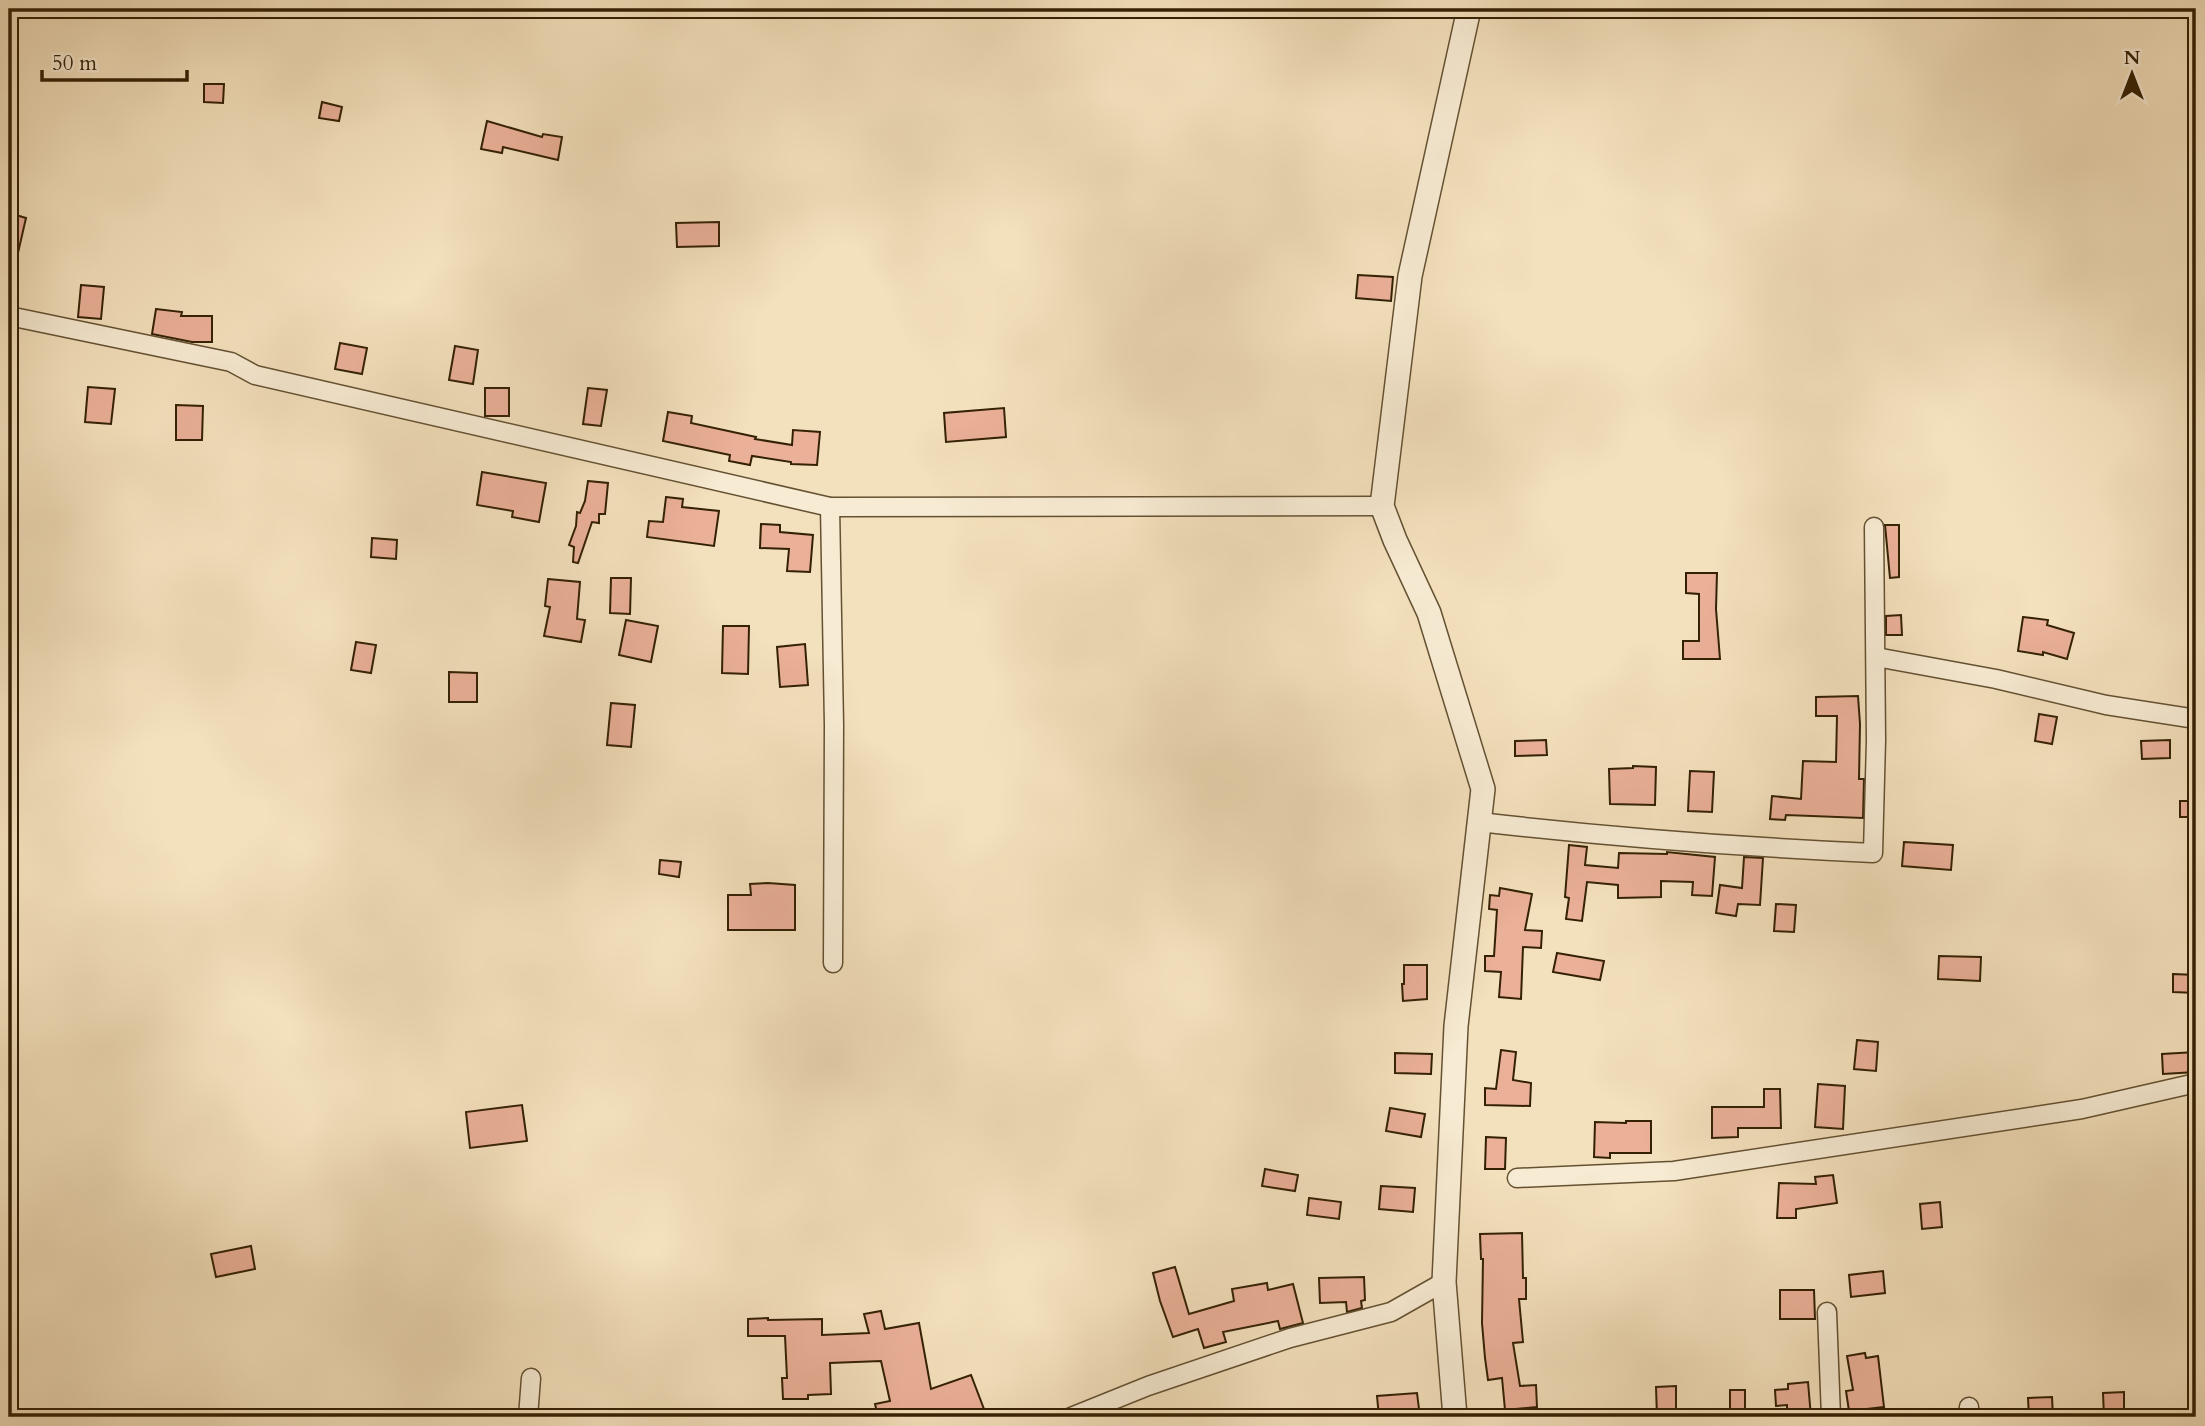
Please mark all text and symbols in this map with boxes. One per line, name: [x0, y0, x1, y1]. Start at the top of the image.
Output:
scale bar: [42, 38, 187, 82]
north arrow: [2096, 38, 2166, 108]
text: N: [2124, 45, 2141, 71]
text: 50 m: [52, 49, 97, 78]

